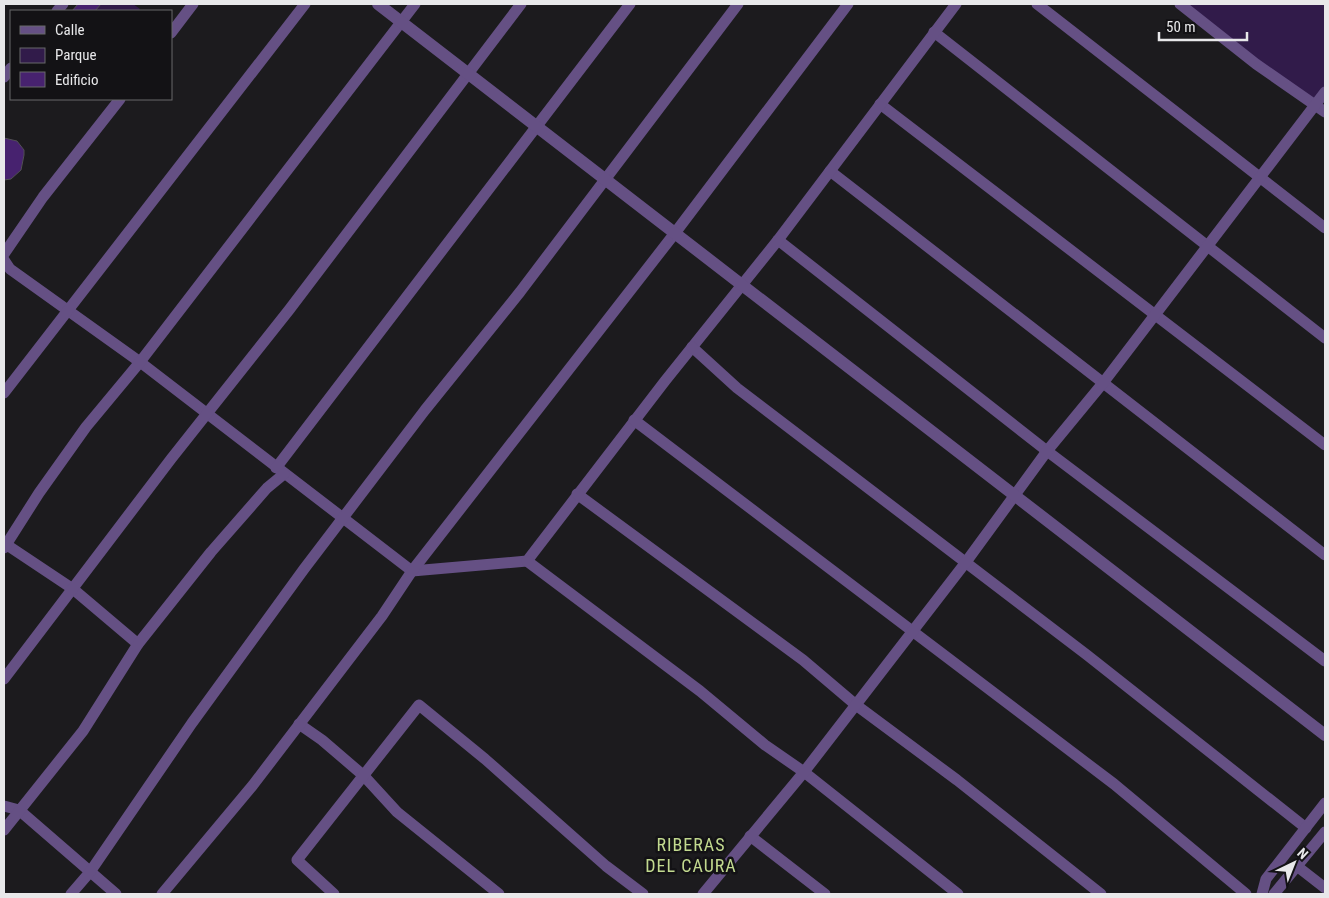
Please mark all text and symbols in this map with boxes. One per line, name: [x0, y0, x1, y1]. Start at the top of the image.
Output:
legend: [10, 10, 172, 100]
scale bar: [1159, 10, 1246, 42]
text: 50 m: [1166, 18, 1196, 36]
text: Calle: [55, 21, 85, 39]
text: Parque: [55, 46, 97, 64]
text: Edificio: [55, 71, 98, 89]
district label: RIBERAS DEL CAURA: [645, 834, 737, 876]
north arrow: [1269, 838, 1319, 888]
text: N: [1294, 845, 1311, 862]

